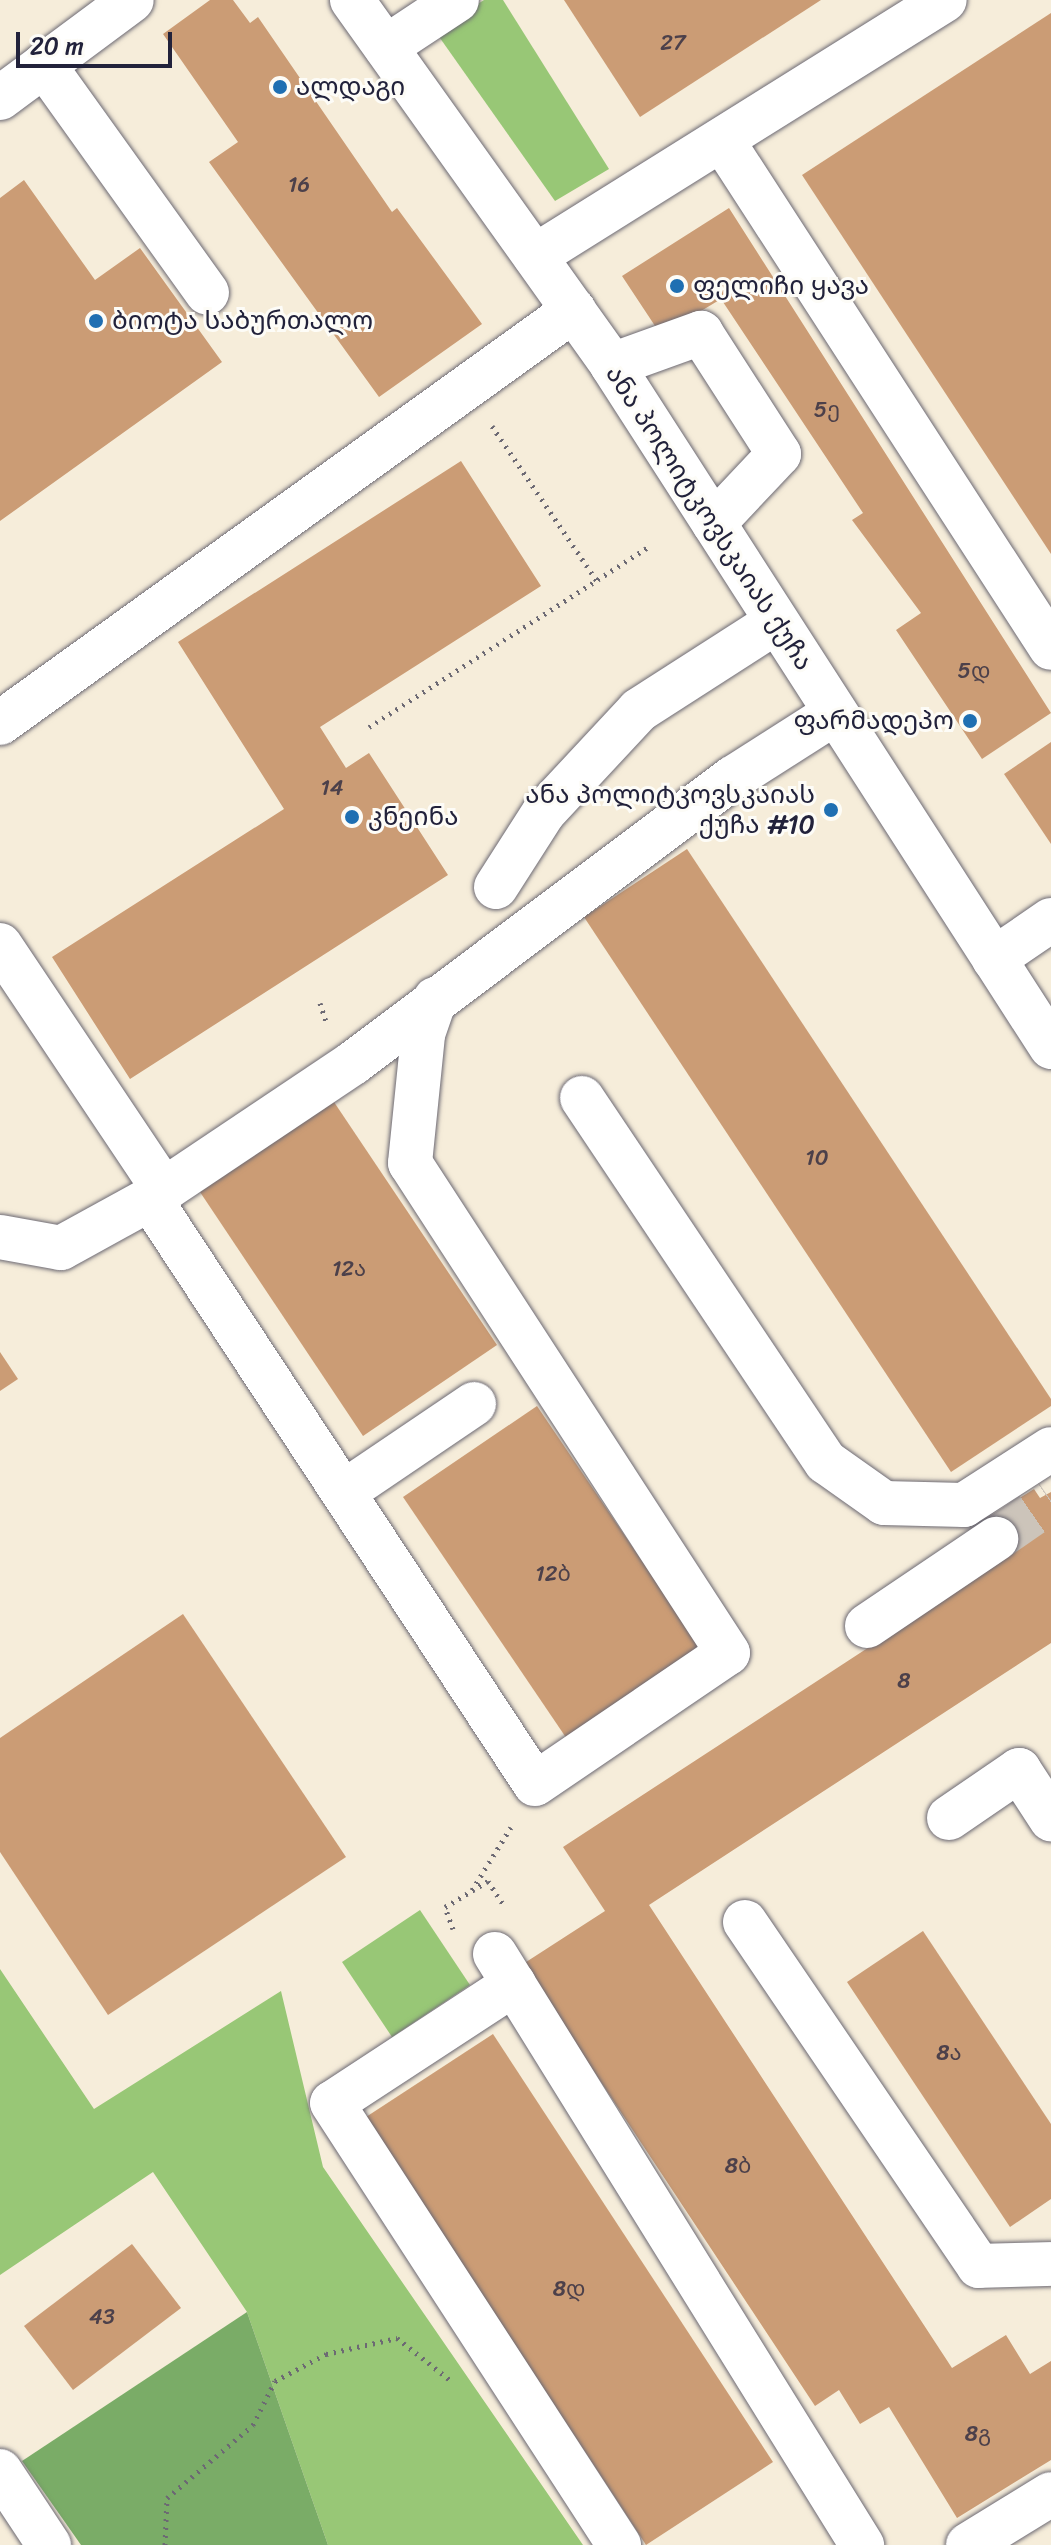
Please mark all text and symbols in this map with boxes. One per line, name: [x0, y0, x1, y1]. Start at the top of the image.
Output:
scale bar: [20, 16, 176, 66]
text: 20 m: [30, 25, 84, 67]
house number: 27: [660, 30, 686, 56]
place label: ალდაგი: [296, 71, 405, 103]
marker: ალდაგი: [271, 78, 289, 96]
house number: 16: [288, 172, 310, 198]
place label: ფელიჩი ყავა: [693, 270, 869, 302]
marker: ფელიჩი ყავა: [668, 277, 686, 295]
place label: ბიოტა საბურთალო: [112, 305, 373, 337]
marker: ბიოტა საბურთალო: [87, 312, 105, 330]
street label: ანა პოლიტკოვსკაიას ქუჩა: [599, 360, 819, 676]
house number: 5ე: [814, 397, 840, 423]
house number: 5დ: [958, 658, 990, 684]
place label: ფარმადეპო: [794, 705, 954, 737]
marker: ფარმადეპო: [961, 712, 979, 730]
house number: 14: [320, 775, 344, 801]
place label: ანა პოლიტკოვსკაიას ქუჩა #10: [525, 779, 815, 840]
place label: კნეინა: [368, 801, 458, 833]
marker: ანა პოლიტკოვსკაიას ქუჩა #10: [822, 801, 840, 819]
marker: კნეინა: [343, 808, 361, 826]
house number: 10: [805, 1145, 829, 1171]
house number: 12ა: [332, 1256, 366, 1282]
house number: 12ბ: [535, 1561, 571, 1587]
house number: 8: [897, 1668, 911, 1694]
house number: 8ა: [936, 2040, 962, 2066]
house number: 8ბ: [725, 2153, 751, 2179]
house number: 8დ: [553, 2276, 585, 2302]
house number: 43: [89, 2304, 115, 2330]
house number: 8გ: [965, 2421, 991, 2447]

